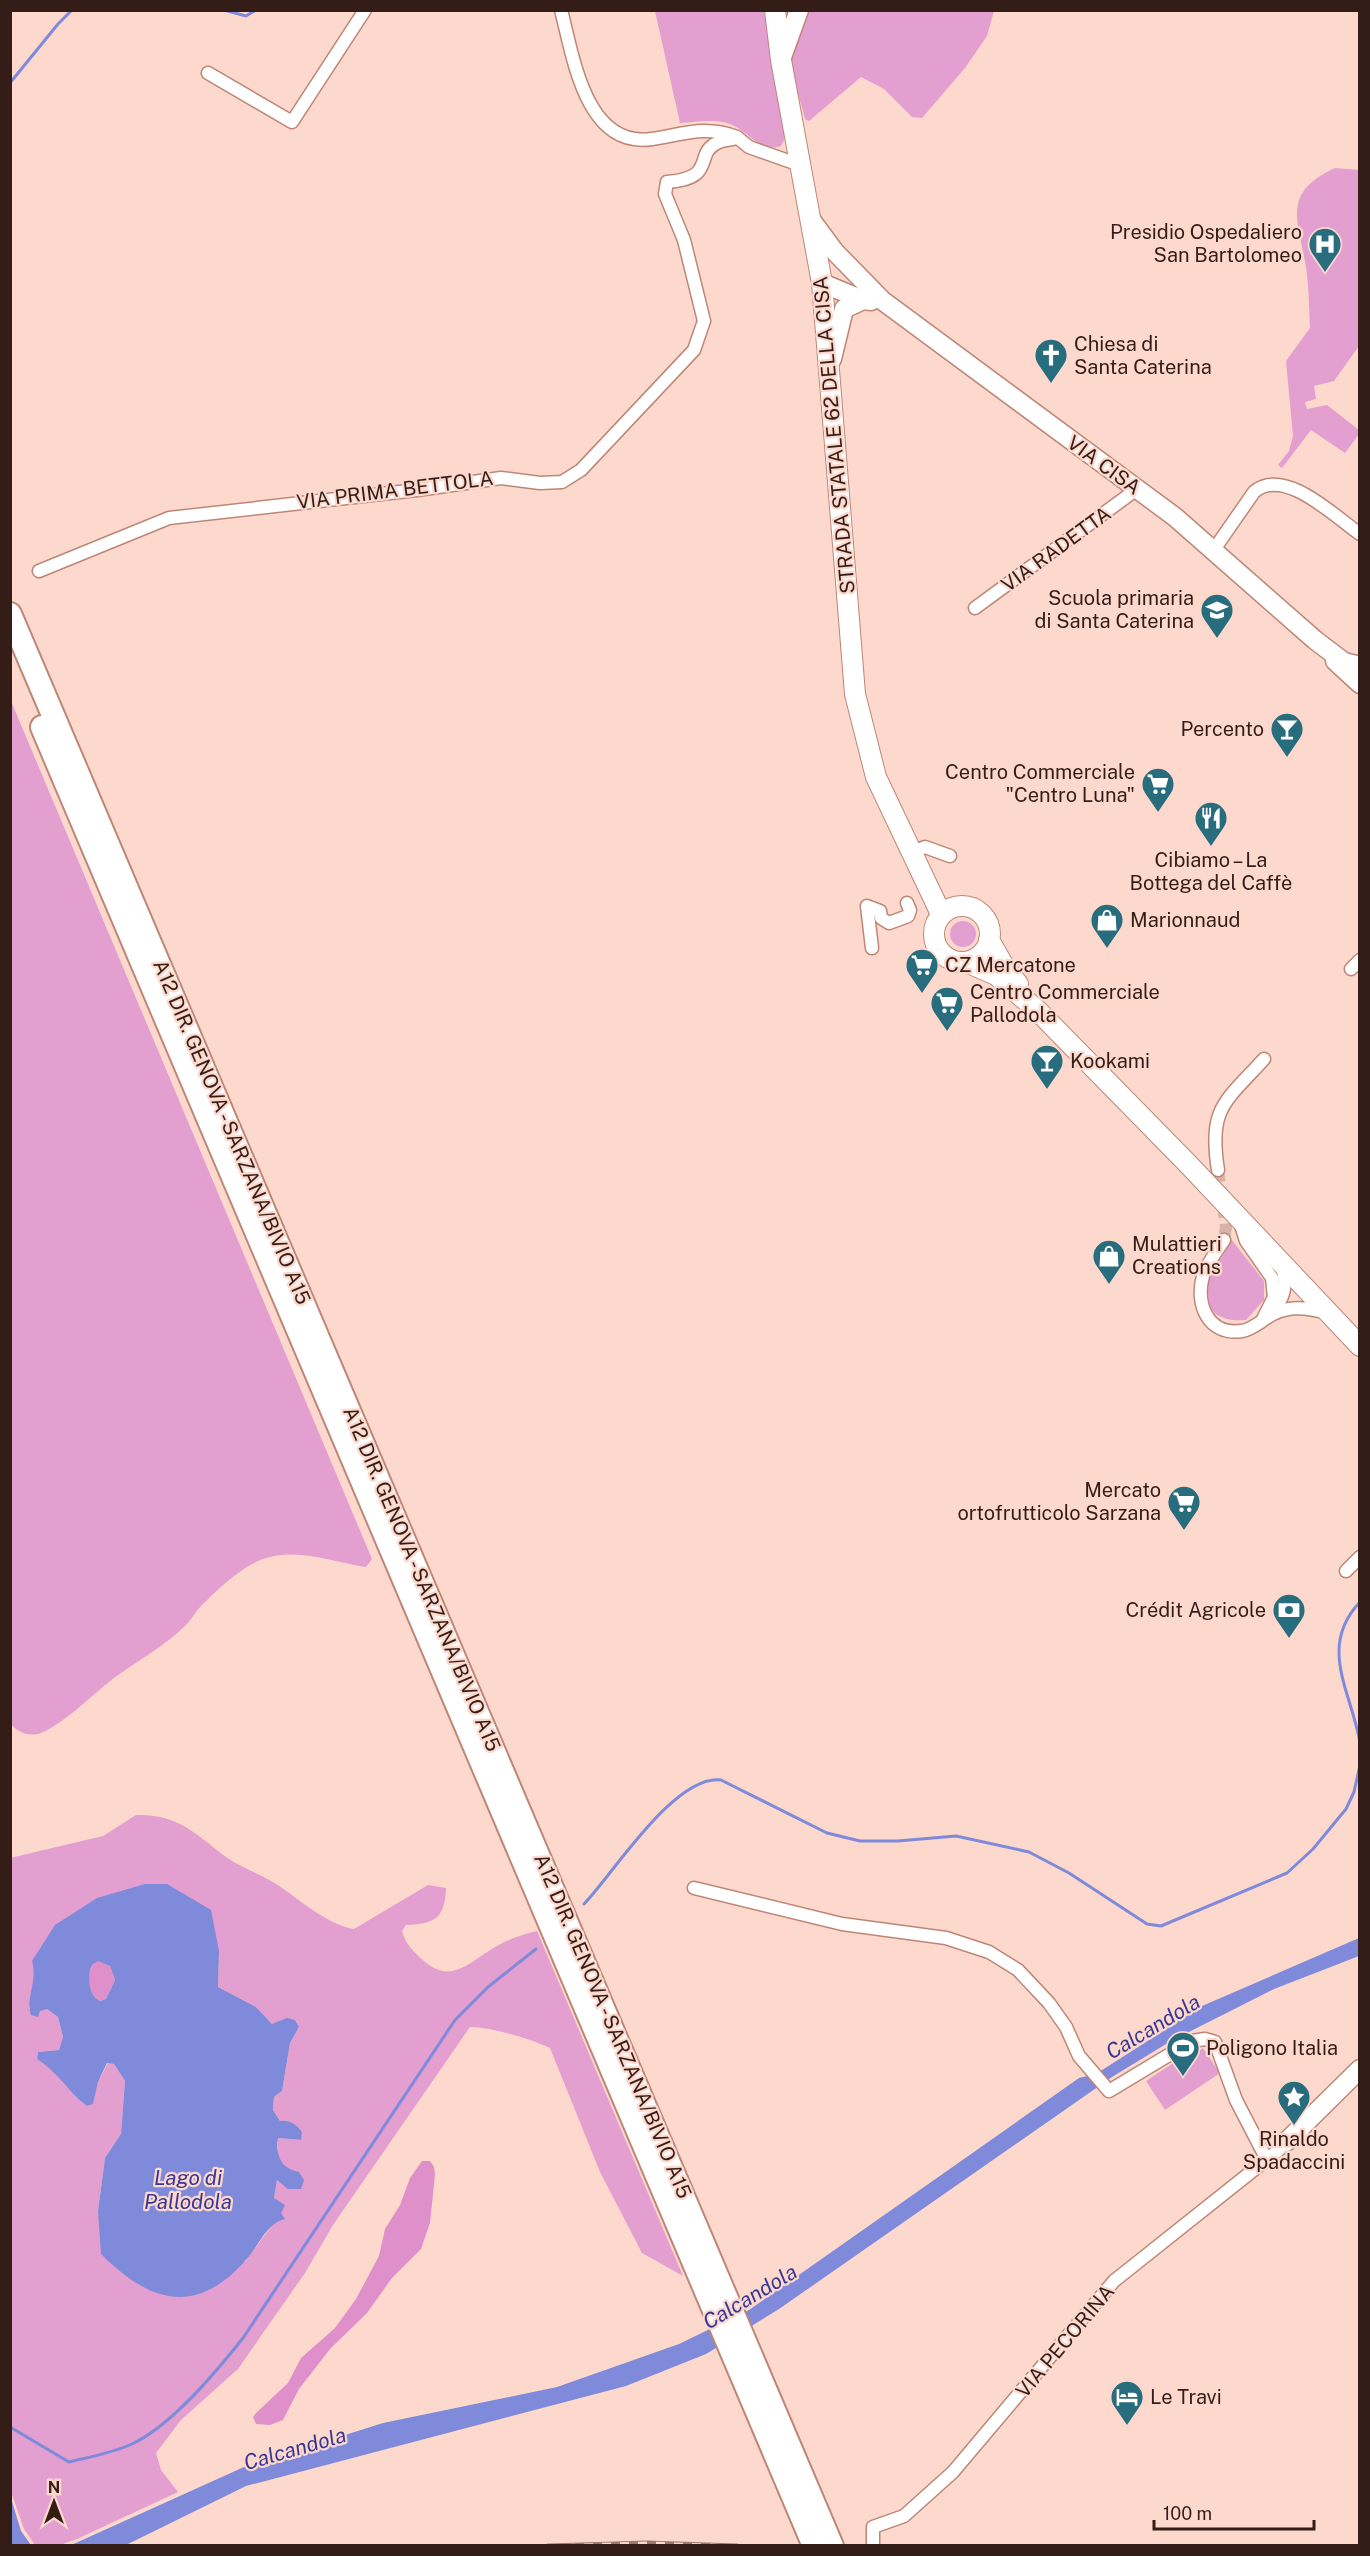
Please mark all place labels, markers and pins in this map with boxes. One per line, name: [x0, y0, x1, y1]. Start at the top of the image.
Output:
place label: Presidio Ospedaliero San Bartolomeo: [1110, 220, 1302, 267]
hospital icon: Presidio Ospedaliero San Bartolomeo: [1307, 226, 1343, 273]
place label: Chiesa di Santa Caterina: [1074, 332, 1212, 379]
church icon: Chiesa di Santa Caterina: [1033, 337, 1069, 384]
place label: Scuola primaria di Santa Caterina: [1034, 586, 1194, 633]
school or university icon: Scuola primaria di Santa Caterina: [1199, 592, 1235, 639]
bar icon: Percento: [1269, 711, 1305, 758]
place label: Percento: [1180, 717, 1264, 741]
place label: Centro Commerciale "Centro Luna": [945, 760, 1135, 807]
supermarket icon: Centro Commerciale "Centro Luna": [1140, 766, 1176, 813]
restaurant icon: Cibiamo – La Bottega del Caffè: [1193, 800, 1229, 847]
place label: Cibiamo – La Bottega del Caffè: [1130, 848, 1292, 895]
shop icon: Marionnaud: [1089, 902, 1125, 949]
place label: Marionnaud: [1130, 908, 1240, 932]
supermarket icon: CZ Mercatone: [904, 947, 940, 994]
place label: CZ Mercatone: [945, 953, 1076, 977]
place label: Centro Commerciale Pallodola: [970, 980, 1160, 1027]
supermarket icon: Centro Commerciale Pallodola: [929, 985, 965, 1032]
bar icon: Kookami: [1029, 1043, 1065, 1090]
place label: Kookami: [1070, 1049, 1150, 1073]
place label: Mulattieri Creations: [1132, 1232, 1222, 1279]
shop icon: Mulattieri Creations: [1091, 1238, 1127, 1285]
place label: Mercato ortofrutticolo Sarzana: [957, 1478, 1161, 1525]
supermarket icon: Mercato ortofrutticolo Sarzana: [1166, 1484, 1202, 1531]
bank icon: Crédit Agricole: [1271, 1592, 1307, 1639]
place label: Crédit Agricole: [1126, 1598, 1266, 1622]
sports icon: Poligono Italia: [1165, 2030, 1201, 2077]
place label: Poligono Italia: [1206, 2036, 1338, 2060]
place icon: Rinaldo Spadaccini: [1276, 2079, 1312, 2126]
place label: Rinaldo Spadaccini: [1243, 2127, 1345, 2174]
hotel icon: Le Travi: [1109, 2379, 1145, 2426]
place label: Le Travi: [1150, 2385, 1222, 2409]

